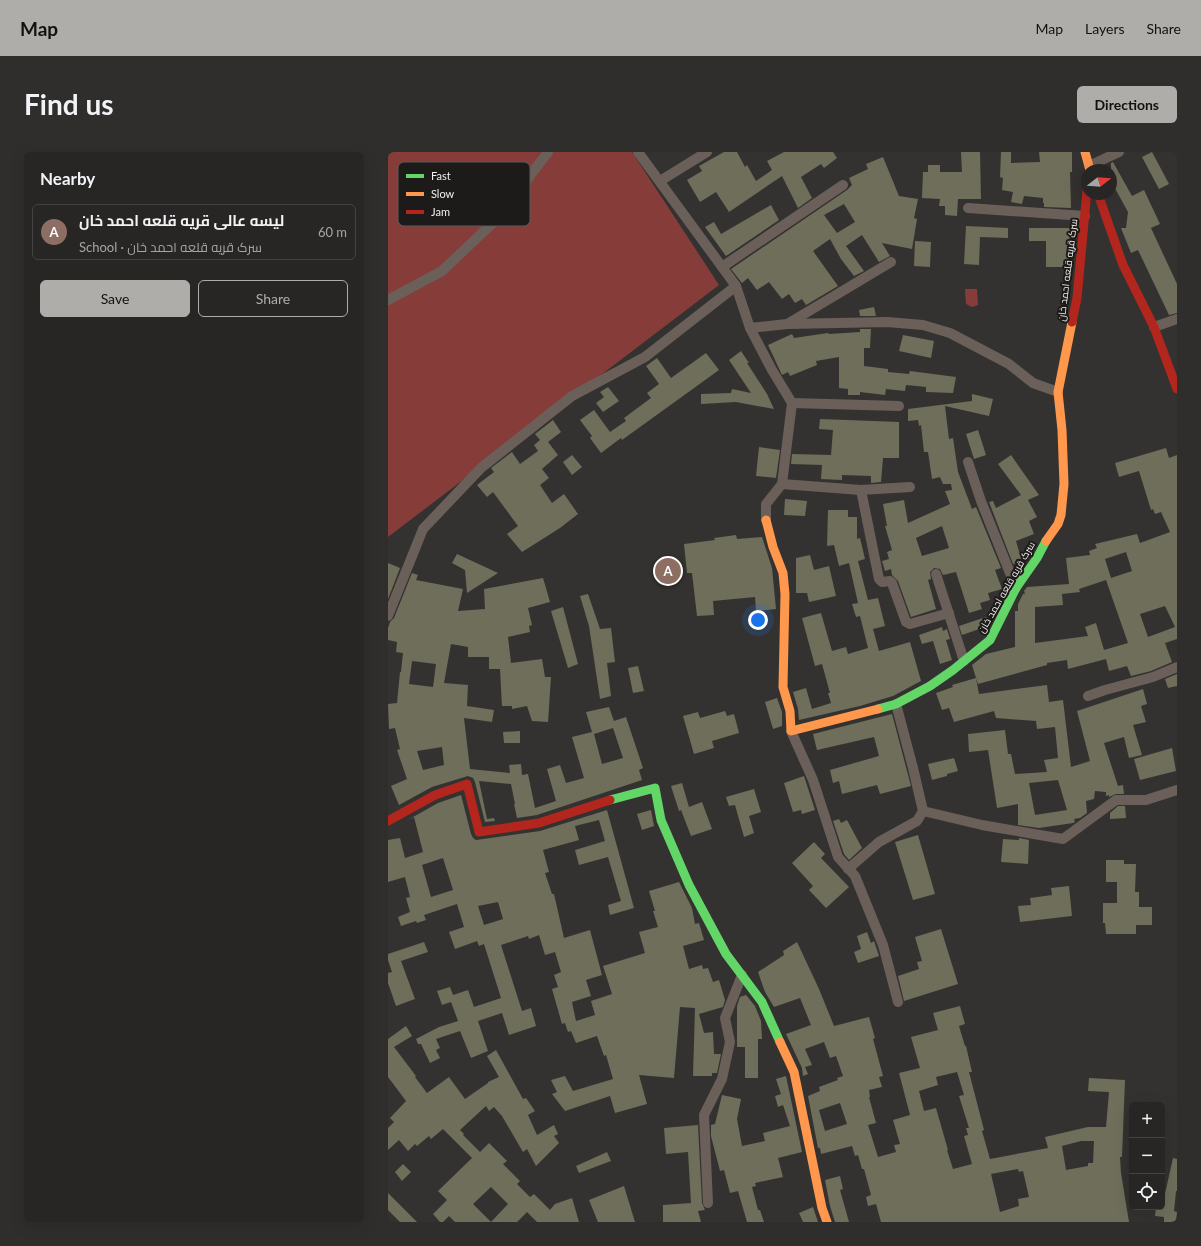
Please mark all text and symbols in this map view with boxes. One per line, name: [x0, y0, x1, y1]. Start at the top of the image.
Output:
text: Map: [20, 17, 58, 40]
text: Map: [1035, 20, 1063, 37]
text: Layers: [1085, 20, 1125, 37]
text: Share: [1147, 20, 1181, 37]
button: Directions: [1077, 86, 1177, 123]
text: Find us: [24, 87, 114, 121]
legend: [398, 162, 530, 226]
north arrow: [1081, 164, 1117, 200]
text: Nearby: [40, 168, 95, 189]
text: Fast: [431, 169, 451, 182]
text: Slow: [431, 187, 455, 200]
text: Jam: [431, 205, 450, 218]
text: لیسه عالی قریه قلعه احمد خان: [79, 211, 284, 229]
street label: سرک قریه قلعه احمد خان: [1055, 218, 1080, 322]
text: A: [49, 224, 59, 240]
text: 60 m: [318, 224, 347, 240]
text: School · سرک قریه قلعه احمد خان: [79, 239, 262, 255]
button: Save: [40, 280, 190, 317]
button: Share: [198, 280, 348, 317]
street label: سرک قریه قلعه احمد خان: [975, 539, 1038, 635]
pin: A: [655, 556, 681, 586]
your location: [748, 610, 768, 630]
map controls: [1129, 1102, 1165, 1210]
button: +: [1129, 1102, 1165, 1138]
button: −: [1129, 1138, 1165, 1174]
button: locate: [1129, 1174, 1165, 1210]

